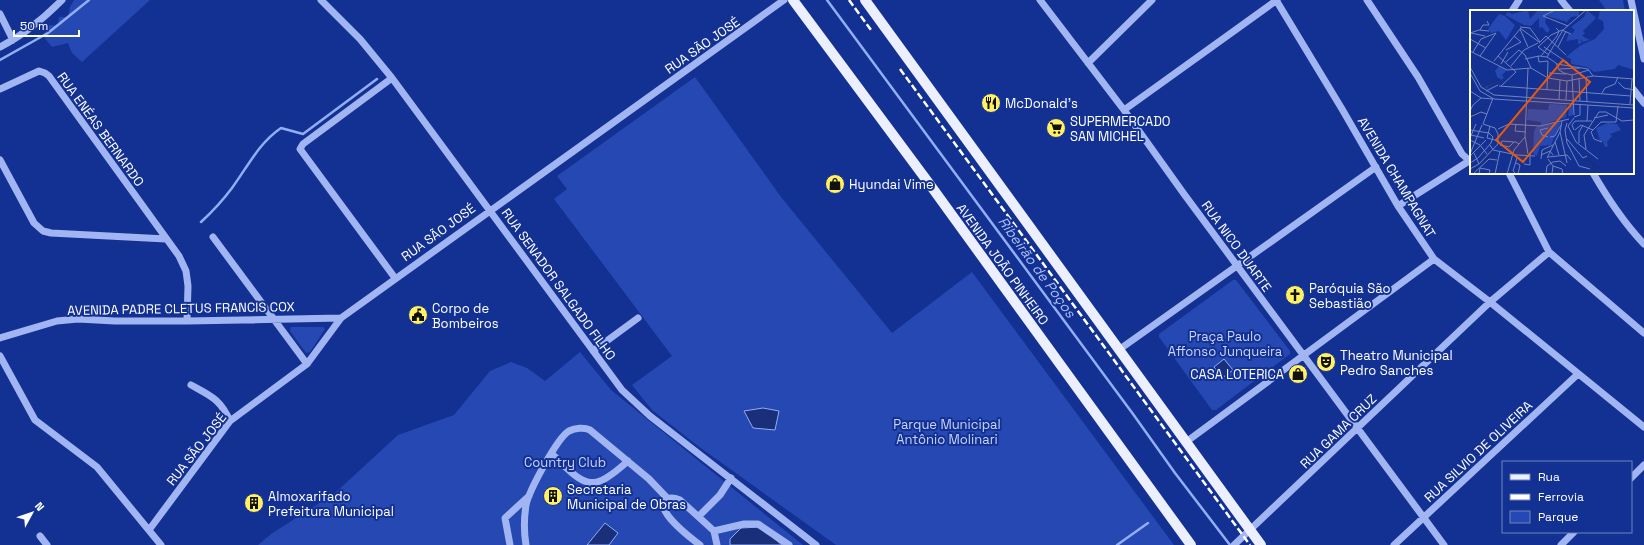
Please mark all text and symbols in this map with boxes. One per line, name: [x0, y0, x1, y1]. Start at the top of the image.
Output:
inset map: [1470, 10, 1634, 174]
scale bar: [14, 12, 79, 38]
street label: RUA SÃO JOSÉ: [662, 13, 743, 77]
text: 50 m: [20, 18, 48, 34]
street label: RUA ENÉAS BERNARDO: [53, 69, 148, 190]
restaurant icon: McDonald's: [980, 92, 1002, 114]
place label: McDonald's: [1005, 95, 1078, 112]
place label: SUPERMERCADO SAN MICHEL: [1070, 113, 1171, 145]
street label: AVENIDA CHAMPAGNAT: [1354, 114, 1440, 241]
supermarket icon: SUPERMERCADO SAN MICHEL: [1045, 117, 1067, 139]
shop icon: Hyundai Vime: [824, 173, 846, 195]
place label: Hyundai Vime: [849, 176, 934, 193]
street label: RUA NICO DUARTE: [1198, 197, 1275, 295]
street label: RUA SÃO JOSÉ: [398, 200, 479, 265]
street label: AVENIDA JOÃO PINHEIRO: [953, 200, 1052, 328]
street label: RUA SENADOR SALGADO FILHO: [498, 205, 620, 364]
water label: Ribeirão de Poços: [994, 213, 1080, 321]
place label: Paróquia São Sebastião: [1309, 280, 1390, 312]
church icon: Paróquia São Sebastião: [1284, 284, 1306, 306]
street label: AVENIDA PADRE CLETUS FRANCIS COX: [67, 298, 295, 319]
place label: Corpo de Bombeiros: [432, 300, 499, 332]
public building icon: Corpo de Bombeiros: [407, 304, 429, 326]
park label: Praça Paulo Affonso Junqueira: [1168, 328, 1283, 360]
place label: Theatro Municipal Pedro Sanches: [1340, 347, 1453, 379]
theatre icon: Theatro Municipal Pedro Sanches: [1315, 351, 1337, 373]
shop icon: CASA LOTERICA: [1287, 363, 1309, 385]
place label: CASA LOTERICA: [1190, 366, 1284, 383]
street label: RUA GAMA CRUZ: [1296, 390, 1380, 472]
street label: RUA SILVIO DE OLIVEIRA: [1421, 397, 1536, 506]
street label: RUA SÃO JOSÉ: [163, 410, 230, 489]
park label: Parque Municipal Antônio Molinari: [893, 416, 1001, 448]
park label: Country Club: [524, 454, 606, 471]
legend: [1502, 461, 1632, 533]
text: Rua: [1538, 469, 1560, 485]
place label: Secretaria Municipal de Obras: [567, 481, 686, 513]
building icon: Secretaria Municipal de Obras: [542, 485, 564, 507]
place label: Almoxarifado Prefeitura Municipal: [268, 488, 394, 520]
text: Ferrovia: [1538, 489, 1584, 505]
building icon: Almoxarifado Prefeitura Municipal: [243, 492, 265, 514]
north arrow: [12, 493, 52, 533]
text: N: [32, 499, 47, 514]
text: Parque: [1538, 509, 1578, 525]

